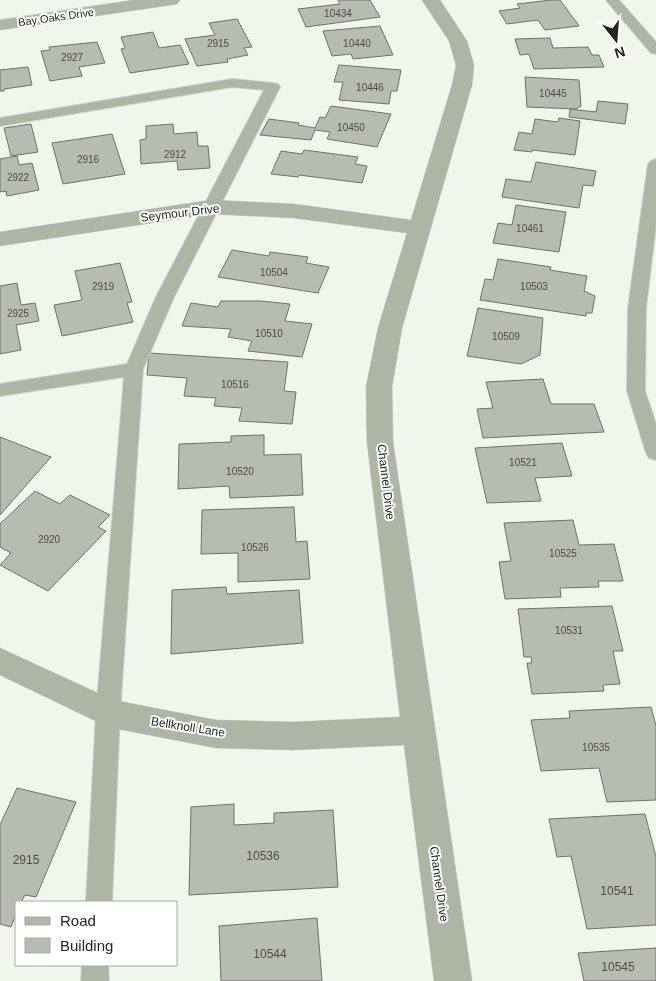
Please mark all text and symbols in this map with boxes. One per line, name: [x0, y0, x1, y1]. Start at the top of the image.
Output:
street label: Bay Oaks Drive: [17, 6, 95, 28]
house number: 10434: [324, 8, 352, 19]
north arrow: [591, 15, 641, 65]
house number: 2915: [207, 38, 230, 49]
house number: 10440: [343, 38, 371, 49]
text: N: [613, 43, 627, 62]
house number: 2927: [61, 52, 84, 63]
house number: 10446: [356, 82, 384, 93]
house number: 10445: [539, 88, 567, 99]
house number: 10450: [337, 122, 365, 133]
house number: 2912: [164, 149, 187, 160]
house number: 2916: [77, 154, 100, 165]
house number: 2922: [7, 172, 30, 183]
street label: Seymour Drive: [140, 201, 221, 225]
house number: 10461: [516, 223, 544, 234]
house number: 10504: [260, 267, 288, 278]
house number: 2919: [92, 281, 115, 292]
house number: 10503: [520, 281, 548, 292]
house number: 2925: [7, 308, 30, 319]
house number: 10510: [255, 328, 283, 339]
house number: 10509: [492, 331, 520, 342]
house number: 10516: [221, 379, 249, 390]
street label: Channel Drive: [374, 443, 398, 521]
house number: 10521: [509, 457, 537, 468]
house number: 10520: [226, 466, 254, 477]
house number: 2920: [38, 534, 61, 545]
house number: 10526: [241, 542, 269, 553]
house number: 10525: [549, 548, 577, 559]
house number: 10531: [555, 625, 583, 636]
street label: Bellknoll Lane: [150, 714, 226, 740]
house number: 10535: [582, 742, 610, 753]
street label: Channel Drive: [427, 845, 451, 923]
house number: 10536: [246, 849, 280, 863]
house number: 2915: [13, 853, 40, 867]
house number: 10541: [600, 884, 634, 898]
legend: [15, 901, 178, 966]
text: Road: [60, 912, 96, 929]
text: Building: [60, 937, 113, 954]
house number: 10544: [253, 947, 287, 961]
house number: 10545: [601, 960, 635, 974]

